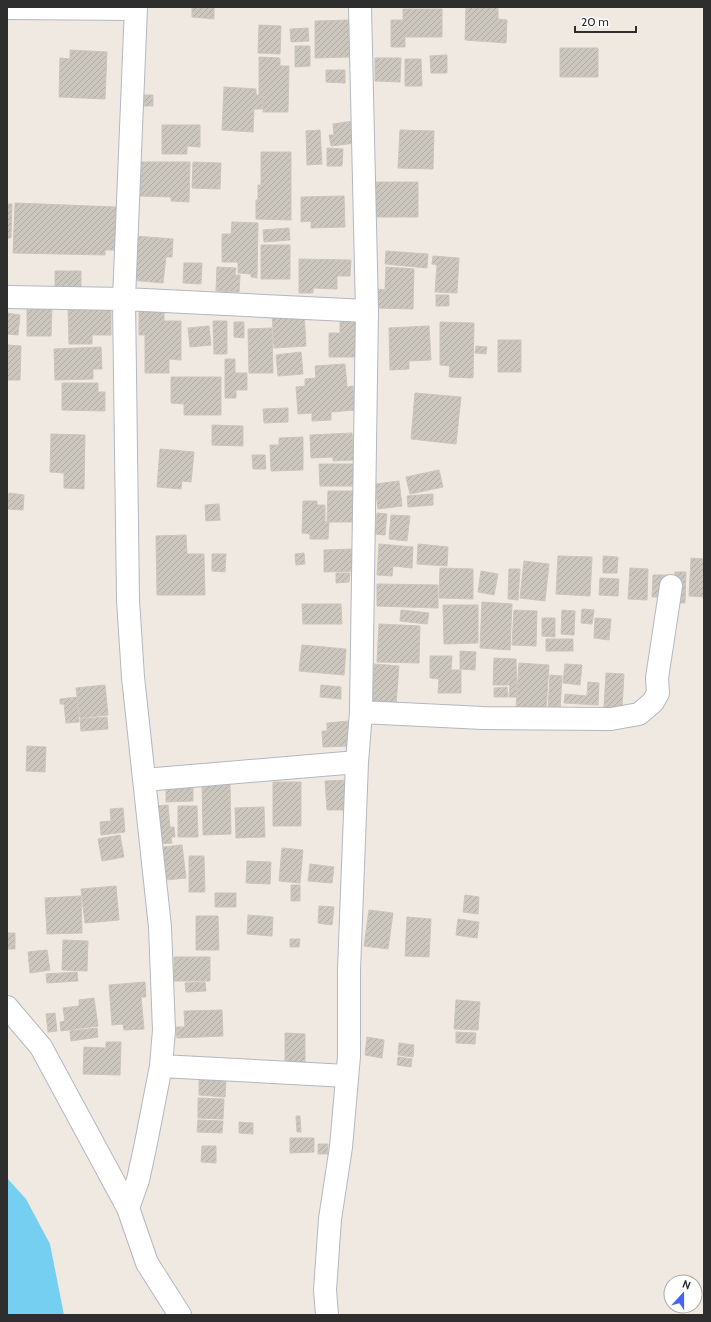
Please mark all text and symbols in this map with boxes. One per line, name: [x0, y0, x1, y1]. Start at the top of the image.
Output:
scale bar: [575, 8, 636, 34]
text: 20 m: [581, 14, 609, 29]
north arrow: [663, 1274, 703, 1314]
text: N: [680, 1277, 693, 1293]

